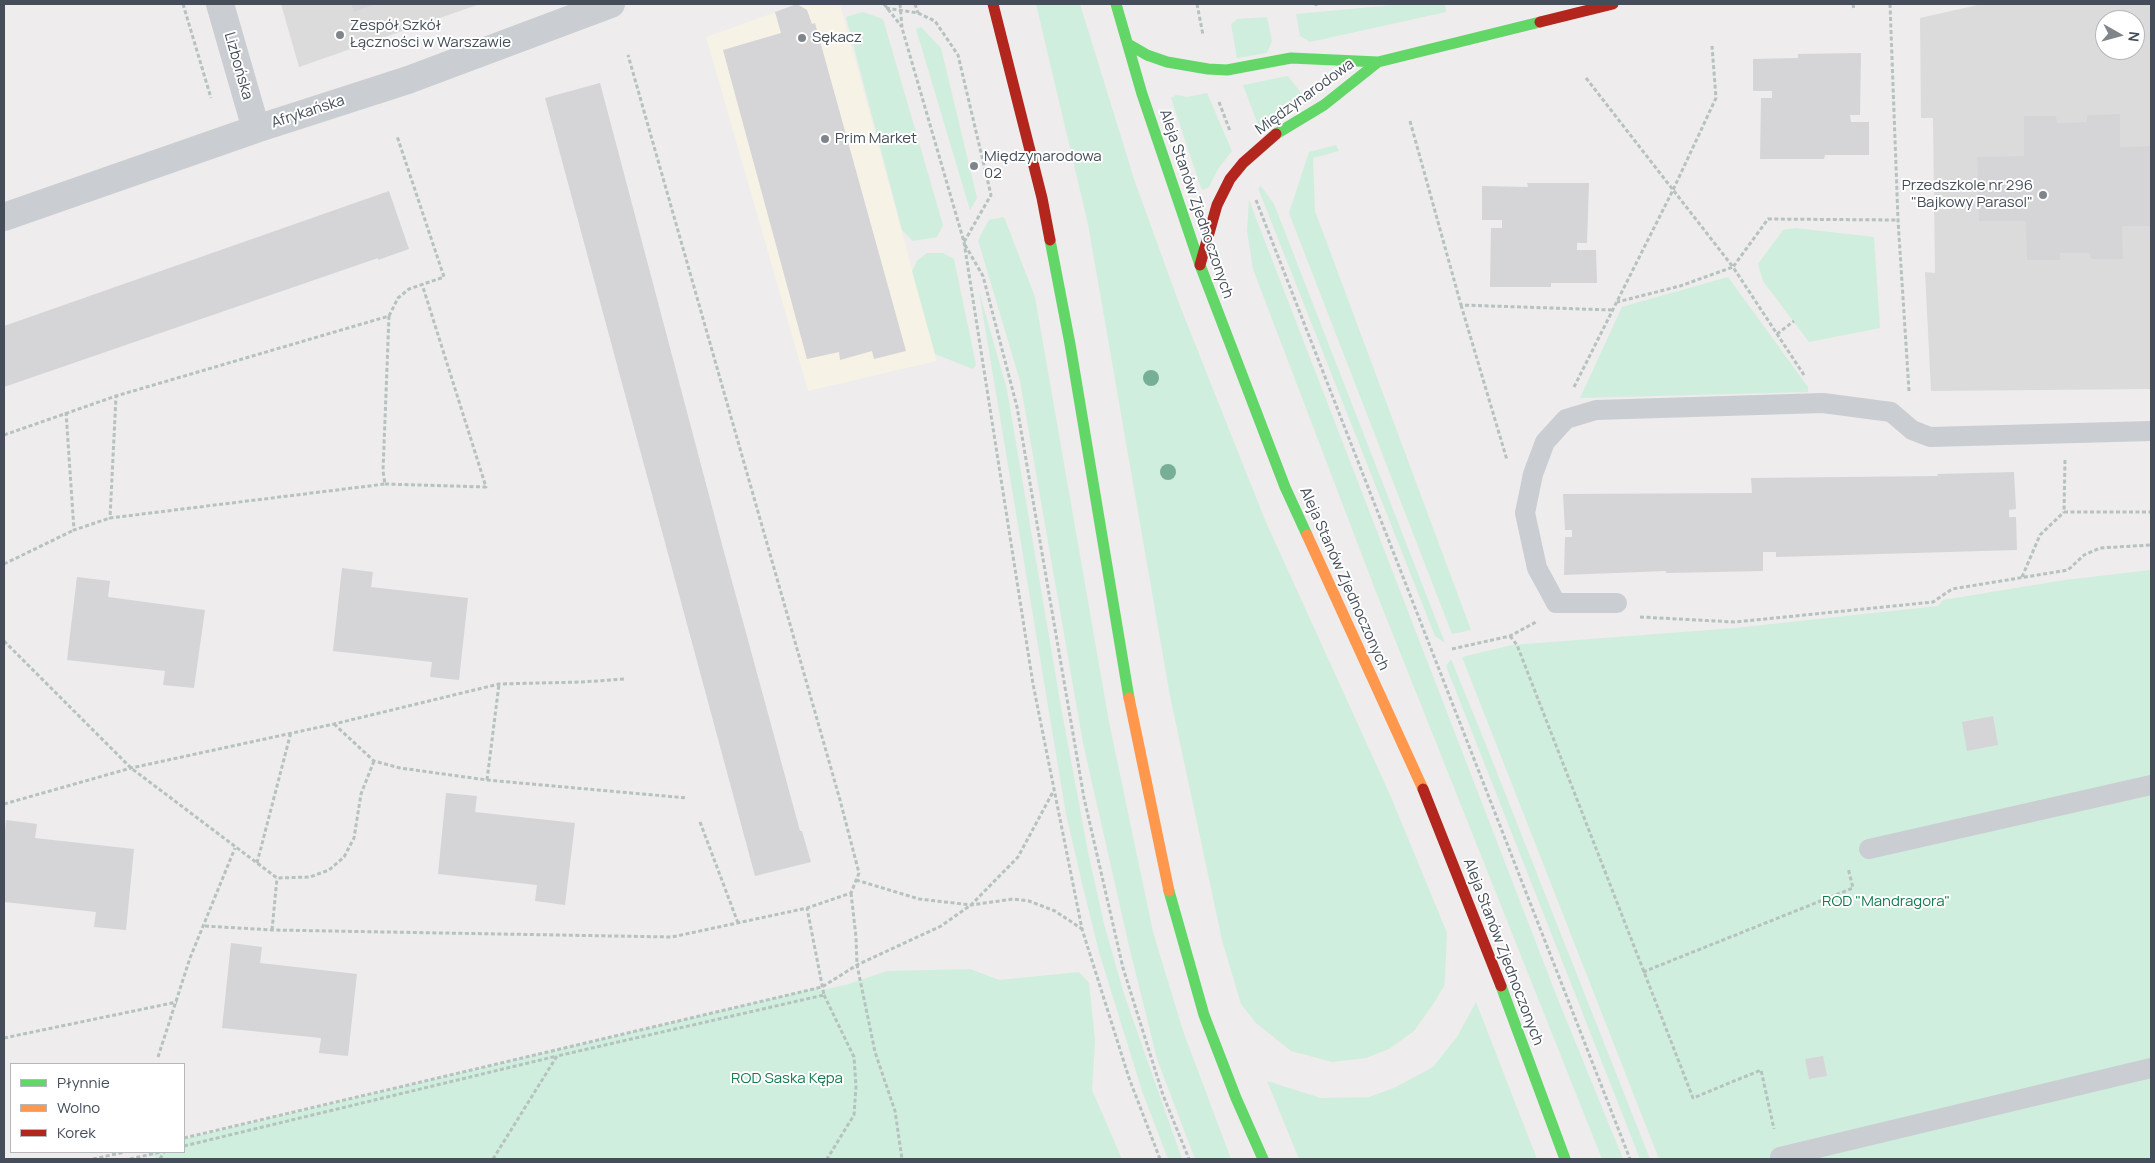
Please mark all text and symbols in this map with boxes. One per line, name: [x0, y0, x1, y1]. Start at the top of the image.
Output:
north arrow: [2095, 10, 2145, 60]
place label: Zespół Szkół Łączności w Warszawie: [350, 17, 511, 52]
marker: Zespół Szkół Łączności w Warszawie: [334, 29, 346, 41]
place label: Sękacz: [812, 29, 862, 47]
street label: Lizbońska: [220, 30, 256, 102]
text: N: [2124, 31, 2144, 43]
marker: Sękacz: [796, 32, 808, 44]
street label: Międzynarodowa: [1252, 55, 1358, 139]
street label: Afrykańska: [269, 92, 347, 132]
street label: Aleja Stanów Zjednoczonych: [1155, 107, 1237, 301]
place label: Prim Market: [835, 130, 917, 148]
marker: Prim Market: [819, 133, 831, 145]
place label: Międzynarodowa 02: [984, 148, 1102, 183]
marker: Międzynarodowa 02: [968, 160, 980, 172]
place label: Przedszkole nr 296 "Bajkowy Parasol": [1902, 177, 2033, 212]
marker: Przedszkole nr 296 "Bajkowy Parasol": [2037, 189, 2049, 201]
street label: Aleja Stanów Zjednoczonych: [1295, 485, 1393, 673]
street label: Aleja Stanów Zjednoczonych: [1459, 856, 1547, 1048]
park label: ROD "Mandragora": [1822, 893, 1950, 911]
legend: [10, 1063, 185, 1153]
park label: ROD Saska Kępa: [731, 1070, 843, 1088]
text: Płynnie: [57, 1072, 110, 1093]
text: Wolno: [57, 1097, 100, 1118]
text: Korek: [57, 1122, 96, 1143]

